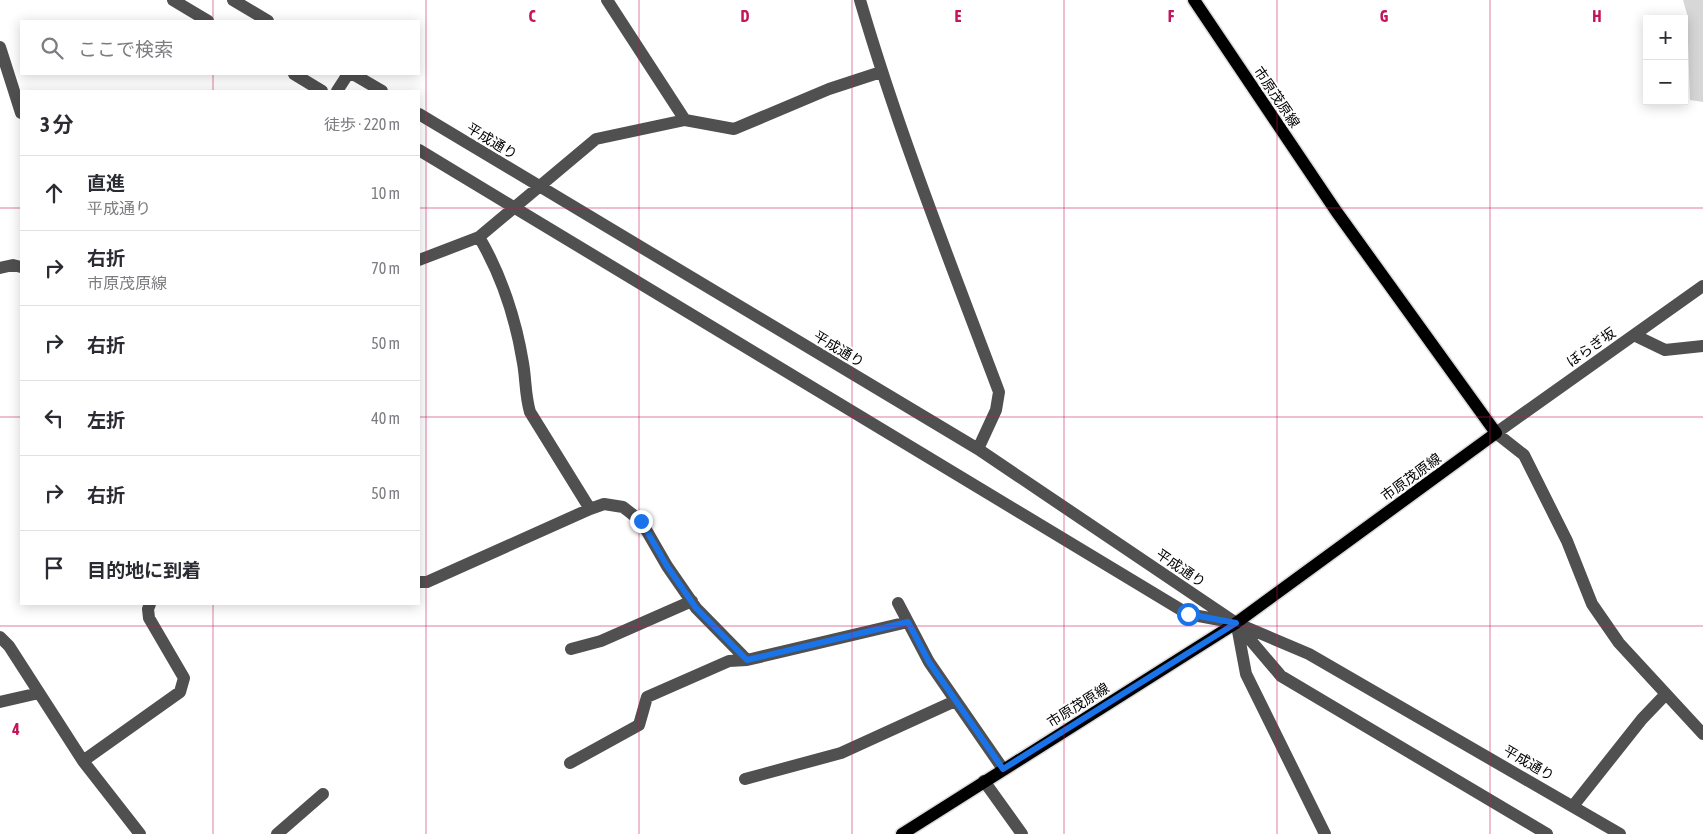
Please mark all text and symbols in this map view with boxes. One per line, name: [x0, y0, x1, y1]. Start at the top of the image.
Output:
text: C: [528, 7, 536, 25]
text: D: [741, 7, 750, 25]
text: E: [955, 7, 962, 25]
text: F: [1168, 7, 1175, 25]
text: G: [1380, 7, 1389, 25]
text: H: [1592, 7, 1602, 25]
map controls: [1643, 15, 1688, 105]
button: +: [1643, 15, 1688, 60]
search box: [20, 20, 420, 75]
icon: search: [38, 34, 66, 62]
text: ここで検索: [78, 38, 173, 60]
button: −: [1643, 60, 1688, 105]
street label: 市原茂原線: [1251, 64, 1303, 130]
text: 3 分: [40, 112, 74, 136]
text: 徒歩 · 220 m: [324, 115, 400, 133]
street label: 平成通り: [464, 120, 520, 162]
text: 直進: [87, 172, 125, 194]
icon: ahead: [40, 179, 68, 207]
text: 10 m: [371, 184, 400, 202]
text: 平成通り: [87, 199, 151, 217]
text: 右折: [87, 247, 125, 269]
icon: right: [40, 254, 68, 282]
text: 70 m: [371, 259, 400, 277]
text: 市原茂原線: [87, 274, 167, 292]
street label: ぼらぎ坂: [1563, 324, 1619, 370]
street label: 平成通り: [811, 328, 867, 370]
icon: right: [40, 329, 68, 357]
text: 右折: [87, 334, 125, 356]
text: 50 m: [371, 334, 400, 352]
icon: left: [40, 404, 68, 432]
text: 左折: [87, 409, 125, 431]
text: 40 m: [371, 409, 400, 427]
street label: 市原茂原線: [1378, 450, 1444, 504]
icon: right: [40, 479, 68, 507]
text: 右折: [87, 484, 125, 506]
text: 50 m: [371, 484, 400, 502]
route end: [630, 510, 653, 533]
street label: 平成通り: [1153, 546, 1209, 590]
icon: arrive: [40, 554, 68, 582]
text: 目的地に到着: [87, 559, 201, 581]
route start: [1177, 603, 1200, 626]
street label: 市原茂原線: [1044, 680, 1112, 730]
text: 4: [11, 720, 20, 738]
street label: 平成通り: [1501, 742, 1557, 784]

